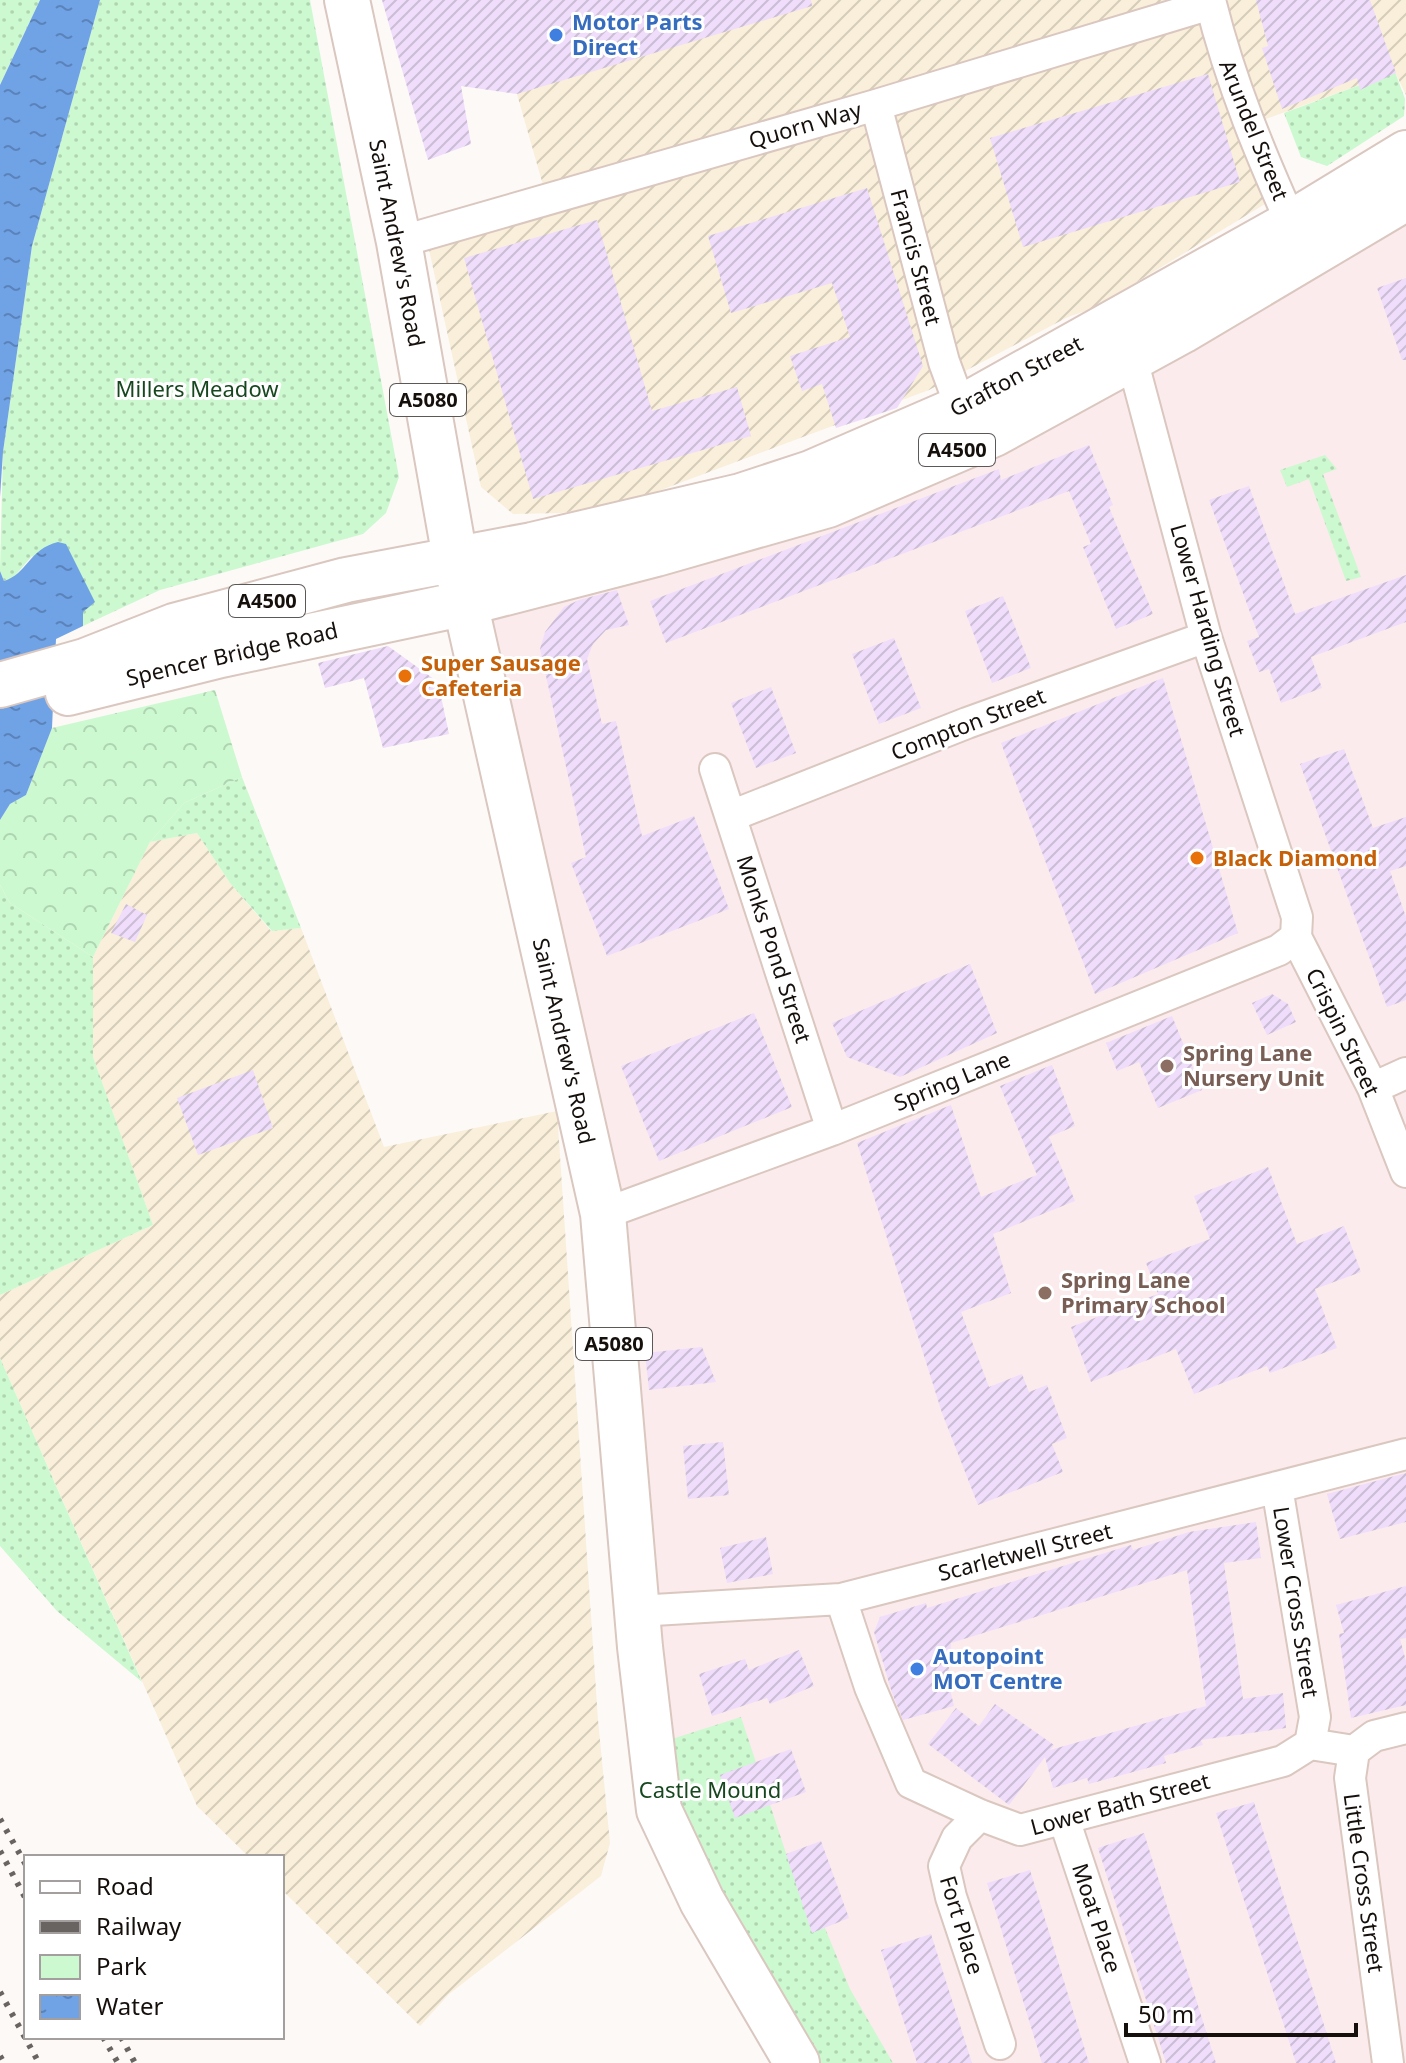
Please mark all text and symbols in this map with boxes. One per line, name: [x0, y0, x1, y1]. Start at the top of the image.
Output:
place label: Motor Parts Direct: [572, 6, 703, 61]
marker: Motor Parts Direct: [547, 26, 565, 44]
street label: Arundel Street: [1213, 55, 1297, 204]
street label: Quorn Way: [745, 93, 865, 154]
street label: Saint Andrew's Road: [363, 137, 433, 349]
street label: Francis Street: [884, 185, 950, 328]
street label: Grafton Street: [944, 327, 1087, 423]
park label: Millers Meadow: [115, 373, 279, 403]
road number: A5080: [390, 384, 466, 416]
road number: A4500: [919, 434, 995, 466]
street label: Lower Harding Street: [1164, 520, 1254, 739]
road number: A4500: [229, 585, 305, 617]
street label: Spencer Bridge Road: [123, 614, 341, 692]
place label: Super Sausage Cafeteria: [421, 647, 581, 702]
marker: Super Sausage Cafeteria: [396, 667, 414, 685]
street label: Compton Street: [886, 680, 1049, 766]
place label: Black Diamond: [1213, 842, 1377, 872]
marker: Black Diamond: [1188, 849, 1206, 867]
street label: Monks Pond Street: [730, 851, 819, 1046]
street label: Saint Andrew's Road: [527, 935, 603, 1147]
street label: Crispin Street: [1300, 962, 1388, 1101]
place label: Spring Lane Nursery Unit: [1183, 1037, 1324, 1092]
street label: Spring Lane: [889, 1043, 1014, 1117]
marker: Spring Lane Nursery Unit: [1158, 1057, 1176, 1075]
place label: Spring Lane Primary School: [1061, 1264, 1226, 1319]
marker: Spring Lane Primary School: [1036, 1284, 1054, 1302]
road number: A5080: [576, 1328, 652, 1360]
street label: Lower Cross Street: [1267, 1504, 1327, 1700]
street label: Scarletwell Street: [935, 1515, 1115, 1587]
place label: Autopoint MOT Centre: [933, 1640, 1063, 1695]
marker: Autopoint MOT Centre: [908, 1660, 926, 1678]
street label: Lower Bath Street: [1027, 1765, 1213, 1841]
park label: Castle Mound: [639, 1774, 781, 1804]
street label: Little Cross Street: [1338, 1791, 1392, 1975]
legend: [24, 1855, 284, 2039]
street label: Moat Place: [1066, 1859, 1130, 1976]
text: Road: [96, 1869, 154, 1902]
street label: Fort Place: [934, 1872, 992, 1978]
text: Railway: [96, 1909, 182, 1942]
text: Park: [96, 1949, 147, 1982]
scale bar: [1126, 1987, 1356, 2037]
text: Water: [96, 1989, 164, 2022]
text: 50 m: [1138, 1997, 1194, 2030]

